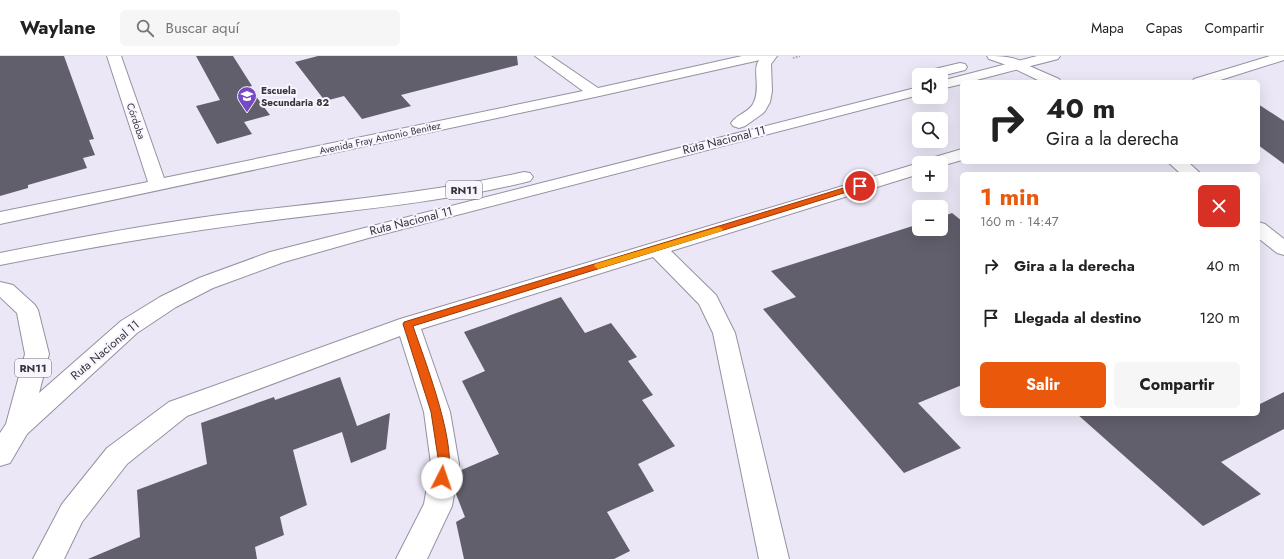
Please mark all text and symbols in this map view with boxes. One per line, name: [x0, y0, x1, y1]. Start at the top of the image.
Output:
search box: [120, 10, 400, 46]
text: Waylane: [20, 14, 96, 41]
icon: search: [134, 17, 156, 39]
text: Buscar aquí: [166, 17, 239, 39]
text: Mapa: [1091, 18, 1124, 38]
text: Capas: [1146, 18, 1183, 38]
text: Compartir: [1205, 18, 1264, 38]
map controls: [912, 68, 948, 236]
button: sound: [912, 68, 948, 104]
place label: Escuela Secundaria 82: [261, 83, 330, 110]
school or university icon: Escuela Secundaria 82: [236, 85, 258, 113]
text: 40 m: [1046, 88, 1115, 129]
icon: right: [980, 96, 1032, 148]
street label: Córdoba: [123, 101, 149, 141]
button: search: [912, 112, 948, 148]
street label: Avenida Fray Antonio Benitez: [318, 118, 443, 158]
street label: Ruta Nacional 11: [681, 121, 767, 159]
text: Gira a la derecha: [1046, 126, 1179, 152]
button: +: [912, 156, 948, 192]
pin: [843, 169, 877, 203]
icon: arrive: [849, 175, 871, 197]
text: 1 min: [980, 179, 1040, 214]
road number: RN11: [446, 181, 482, 199]
button: close: [1198, 185, 1240, 227]
button: −: [912, 200, 948, 236]
street label: Ruta Nacional 11: [368, 202, 454, 240]
text: 160 m · 14:47: [980, 212, 1059, 231]
icon: right: [980, 255, 1002, 277]
text: Gira a la derecha: [1014, 255, 1135, 277]
text: 40 m: [1206, 255, 1240, 277]
icon: arrive: [980, 307, 1002, 329]
text: Llegada al destino: [1014, 307, 1141, 329]
text: 120 m: [1200, 307, 1240, 329]
street label: Ruta Nacional 11: [67, 316, 143, 384]
road number: RN11: [15, 359, 51, 377]
button: Salir: [980, 362, 1106, 408]
button: Compartir: [1114, 362, 1240, 408]
position arrow: [421, 457, 463, 499]

